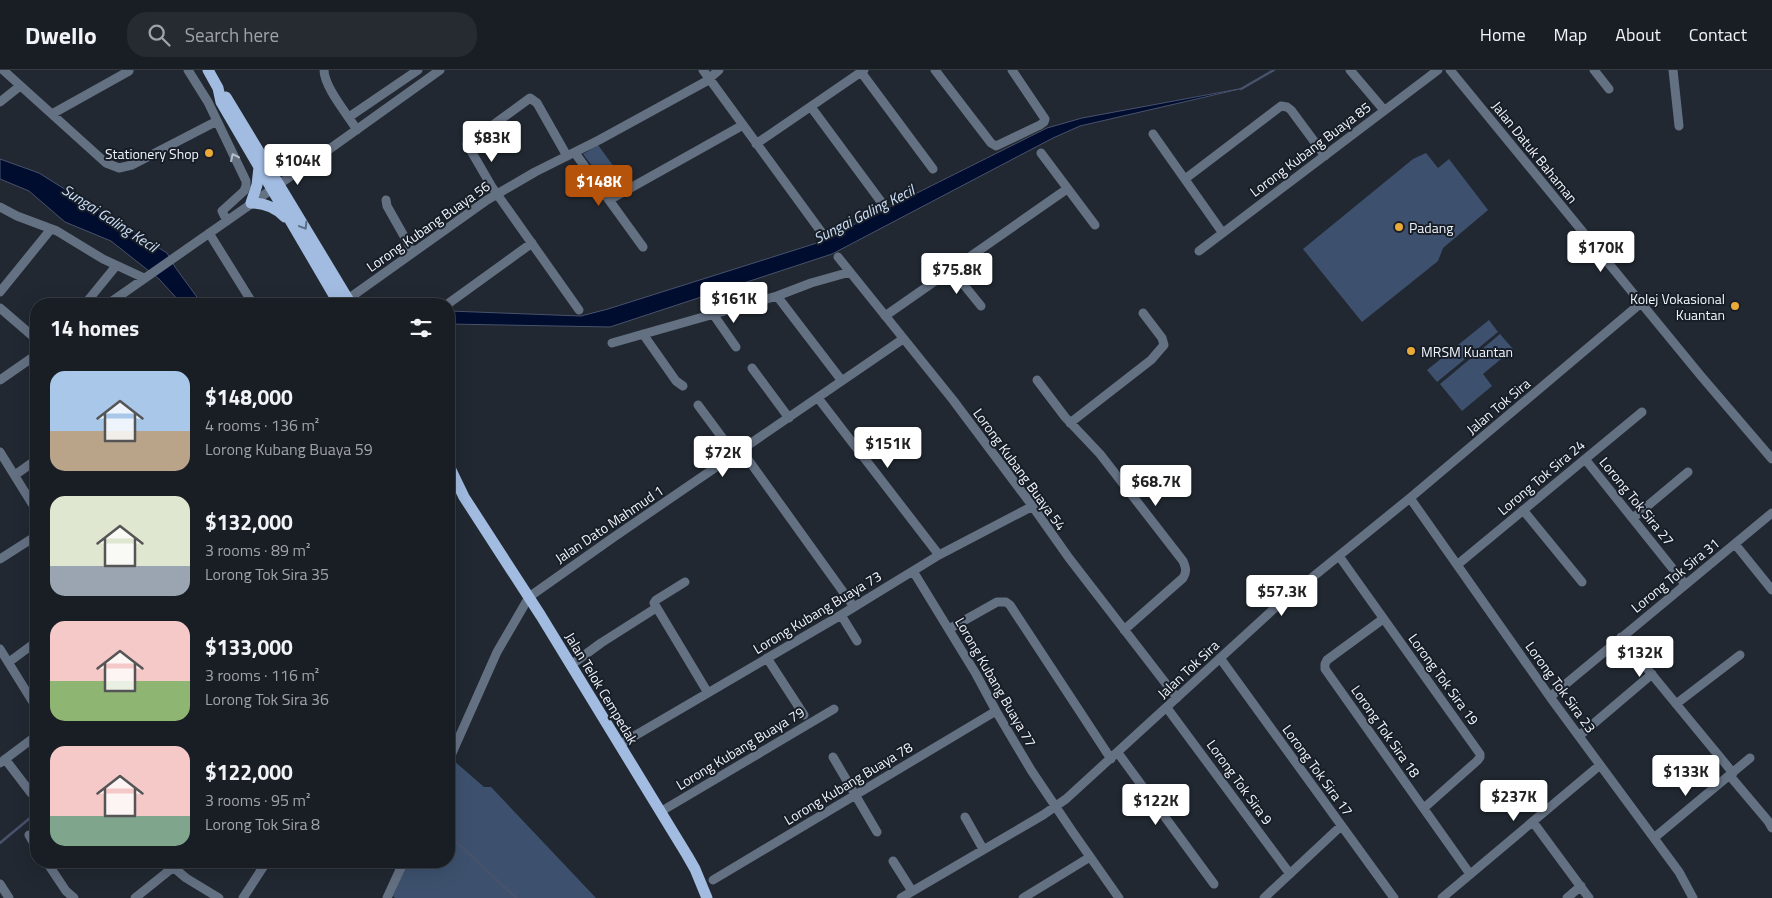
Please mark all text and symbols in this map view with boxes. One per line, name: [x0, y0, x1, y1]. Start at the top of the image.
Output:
search box: [127, 12, 477, 57]
text: Dwello: [25, 17, 97, 53]
text: Search here: [185, 20, 279, 49]
icon: search: [145, 21, 173, 49]
text: Home: [1480, 21, 1526, 48]
text: Map: [1554, 21, 1587, 48]
text: About: [1615, 21, 1661, 48]
text: Contact: [1689, 21, 1747, 48]
street label: Lorong Kubang Buaya 85: [1245, 96, 1375, 202]
street label: Jalan Datuk Bahaman: [1487, 96, 1583, 208]
pin: $83K: [462, 121, 522, 163]
text: $83K: [474, 125, 510, 149]
place label: Stationery Shop: [105, 143, 199, 164]
pin: $104K: [263, 144, 333, 186]
marker: Stationery Shop: [203, 147, 215, 159]
text: $104K: [275, 148, 321, 172]
one-way arrow: [230, 153, 241, 162]
pin: $148K: [564, 164, 634, 207]
text: $148K: [576, 169, 622, 193]
street label: Lorong Kubang Buaya 56: [362, 175, 494, 277]
water label: Sungai Galing Kecil: [57, 178, 164, 259]
water label: Sungai Galing Kecil: [810, 178, 920, 249]
place label: Padang: [1409, 217, 1453, 238]
one-way arrow: [298, 220, 308, 229]
marker: Padang: [1393, 221, 1405, 233]
pin: $170K: [1566, 230, 1636, 273]
text: $170K: [1578, 235, 1624, 259]
pin: $75.8K: [916, 252, 998, 295]
text: $75.8K: [932, 257, 982, 281]
pin: $161K: [699, 282, 769, 324]
text: $161K: [711, 286, 757, 310]
place label: Kolej Vokasional Kuantan: [1630, 288, 1725, 325]
marker: Kolej Vokasional Kuantan: [1729, 300, 1741, 312]
text: 14 homes: [50, 312, 139, 344]
icon: filters: [407, 314, 435, 342]
place label: MRSM Kuantan: [1421, 341, 1513, 362]
marker: MRSM Kuantan: [1405, 345, 1417, 357]
street label: Jalan Tok Sira: [1461, 373, 1535, 439]
text: $148,000: [205, 381, 293, 413]
icon: home: [90, 391, 150, 451]
street label: Lorong Kubang Buaya 54: [968, 403, 1072, 535]
text: 4 rooms · 136 m²: [205, 413, 319, 437]
pin: $151K: [853, 426, 923, 469]
text: $151K: [865, 431, 911, 455]
street label: Lorong Tok Sira 24: [1493, 434, 1589, 520]
pin: $72K: [693, 436, 753, 478]
text: Lorong Kubang Buaya 59: [205, 437, 373, 461]
text: $72K: [705, 440, 741, 464]
street label: Lorong Tok Sira 27: [1595, 452, 1679, 550]
pin: $68.7K: [1115, 464, 1197, 507]
text: $68.7K: [1131, 469, 1181, 493]
street label: Jalan Dato Mahmud 1: [550, 480, 668, 568]
text: $132,000: [205, 506, 293, 538]
icon: home: [90, 516, 150, 576]
street label: Lorong Tok Sira 31: [1626, 533, 1724, 617]
text: 3 rooms · 89 m²: [205, 538, 310, 562]
text: Lorong Tok Sira 35: [205, 562, 329, 586]
street label: Lorong Kubang Buaya 73: [749, 565, 885, 659]
pin: $57.3K: [1241, 574, 1323, 617]
text: $57.3K: [1257, 579, 1307, 603]
street label: Lorong Kubang Buaya 77: [950, 613, 1042, 751]
street label: Jalan Telok Cempedak: [560, 628, 644, 748]
street label: Lorong Tok Sira 19: [1404, 629, 1484, 729]
text: $133,000: [205, 631, 293, 663]
street label: Jalan Tok Sira: [1152, 635, 1224, 703]
pin: $132K: [1605, 636, 1675, 678]
street label: Lorong Tok Sira 23: [1521, 637, 1601, 737]
text: $132K: [1617, 640, 1663, 664]
icon: home: [90, 641, 150, 701]
text: 3 rooms · 116 m²: [205, 663, 319, 687]
street label: Lorong Tok Sira 18: [1346, 681, 1426, 782]
text: Lorong Tok Sira 36: [205, 687, 329, 711]
street label: Lorong Kubang Buaya 79: [672, 701, 808, 795]
street label: Lorong Tok Sira 17: [1278, 720, 1358, 820]
street label: Lorong Tok Sira 9: [1202, 735, 1278, 829]
street label: Lorong Kubang Buaya 78: [780, 736, 916, 830]
pin: $133K: [1651, 754, 1721, 797]
text: $122,000: [205, 756, 293, 788]
text: $133K: [1663, 759, 1709, 783]
icon: home: [90, 766, 150, 826]
pin: $237K: [1479, 780, 1549, 822]
pin: $122K: [1121, 784, 1191, 826]
text: $237K: [1491, 784, 1537, 808]
text: 3 rooms · 95 m²: [205, 788, 310, 812]
text: $122K: [1133, 788, 1179, 812]
text: Lorong Tok Sira 8: [205, 812, 320, 836]

